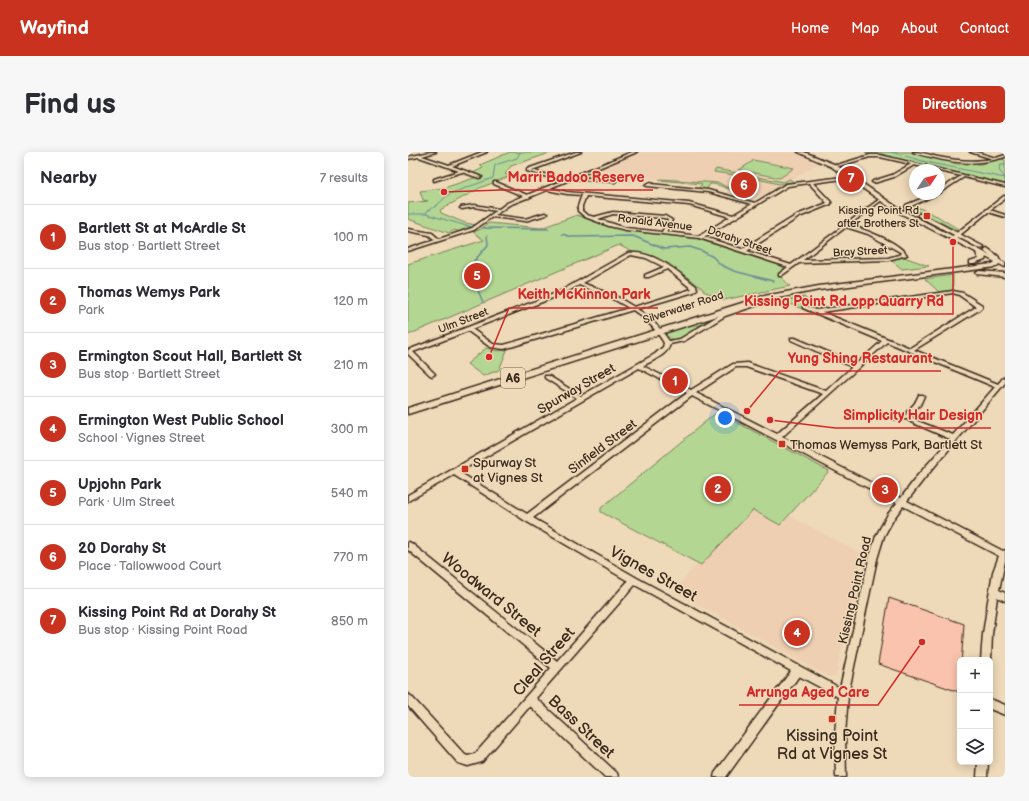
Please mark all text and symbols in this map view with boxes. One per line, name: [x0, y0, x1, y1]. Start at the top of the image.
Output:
text: Wayfind: [20, 17, 89, 40]
text: Home: [791, 20, 829, 37]
text: Map: [851, 20, 879, 37]
text: About: [901, 20, 938, 37]
text: Contact: [960, 20, 1009, 37]
button: Directions: [904, 86, 1005, 123]
text: Find us: [24, 88, 116, 121]
callout: Marri Badoo Reserve: [500, 164, 653, 190]
pin: 7: [838, 164, 864, 194]
north arrow: [909, 164, 945, 200]
text: Nearby: [40, 168, 97, 188]
text: Marri Badoo Reserve: [508, 169, 644, 186]
text: 7 results: [320, 170, 368, 186]
pin: 6: [731, 170, 757, 200]
place label: Kissing Point Rd after Brothers St: [837, 204, 920, 230]
street label: Ronald Avenue: [617, 211, 693, 234]
marker: Kissing Point Rd after Brothers St: [922, 211, 932, 221]
text: Bartlett St at McArdle St: [78, 219, 246, 238]
street label: Dorahy Street: [706, 223, 774, 258]
text: 1: [50, 229, 56, 245]
text: 100 m: [333, 229, 368, 245]
text: Bus stop · Bartlett Street: [78, 238, 220, 254]
street label: Bray Street: [832, 244, 888, 259]
pin: 5: [464, 261, 490, 291]
callout: Keith McKinnon Park: [509, 282, 658, 308]
text: Thomas Wemys Park: [78, 283, 220, 302]
text: Keith McKinnon Park: [517, 286, 651, 303]
street label: Silverwater Road: [641, 288, 725, 327]
callout: Kissing Point Rd opp Quarry Rd: [736, 288, 953, 314]
text: 2: [49, 293, 57, 309]
text: 120 m: [333, 293, 368, 309]
text: Kissing Point Rd opp Quarry Rd: [744, 293, 944, 310]
text: Park: [78, 302, 104, 318]
street label: Ulm Street: [436, 305, 491, 336]
callout: Yung Shing Restaurant: [780, 345, 941, 371]
text: Ermington Scout Hall, Bartlett St: [78, 347, 302, 366]
text: Yung Shing Restaurant: [788, 350, 933, 367]
text: 3: [49, 357, 57, 373]
text: 210 m: [334, 357, 368, 373]
street label: Spurway Street: [535, 360, 618, 418]
text: Bus stop · Bartlett Street: [78, 366, 220, 382]
pin: 1: [662, 366, 688, 396]
road number: A6: [501, 368, 525, 388]
callout: Simplicity Hair Design: [835, 402, 991, 428]
text: Simplicity Hair Design: [843, 407, 983, 424]
your location: [715, 408, 735, 428]
text: Ermington West Public School: [78, 411, 284, 430]
street label: Sinfield Street: [565, 416, 640, 478]
text: 4: [49, 421, 57, 437]
text: 300 m: [330, 421, 368, 437]
text: School · Vignes Street: [78, 430, 205, 446]
place label: Thomas Wemyss Park, Bartlett St: [790, 437, 982, 453]
marker: Thomas Wemyss Park, Bartlett St: [777, 439, 787, 449]
place label: Spurway St at Vignes St: [473, 455, 543, 486]
marker: Spurway St at Vignes St: [460, 464, 470, 474]
pin: 2: [705, 474, 731, 504]
text: Upjohn Park: [78, 475, 161, 494]
pin: 3: [872, 475, 898, 505]
text: 5: [49, 485, 57, 501]
text: 540 m: [331, 485, 368, 501]
text: Park · Ulm Street: [78, 494, 175, 510]
street label: Kissing Point Road: [835, 535, 875, 646]
text: 20 Dorahy St: [78, 539, 166, 558]
street label: Vignes Street: [606, 542, 700, 606]
text: 6: [49, 549, 57, 565]
text: 770 m: [333, 549, 368, 565]
street label: Woodward Street: [437, 549, 545, 641]
text: Place · Tallowwood Court: [78, 558, 222, 574]
text: Kissing Point Rd at Dorahy St: [78, 603, 276, 622]
text: 7: [49, 613, 57, 629]
text: 850 m: [331, 613, 368, 629]
pin: 4: [784, 618, 810, 648]
text: Bus stop · Kissing Point Road: [78, 622, 248, 638]
street label: Cleal Street: [509, 624, 579, 700]
map controls: [957, 657, 993, 765]
button: +: [957, 657, 993, 693]
callout: Arrunga Aged Care: [739, 679, 878, 705]
text: Arrunga Aged Care: [746, 684, 869, 701]
street label: Bass Street: [544, 692, 618, 763]
button: −: [957, 693, 993, 729]
marker: Kissing Point Rd at Vignes St: [827, 714, 837, 724]
place label: Kissing Point Rd at Vignes St: [777, 727, 887, 764]
button: layers: [957, 729, 993, 765]

